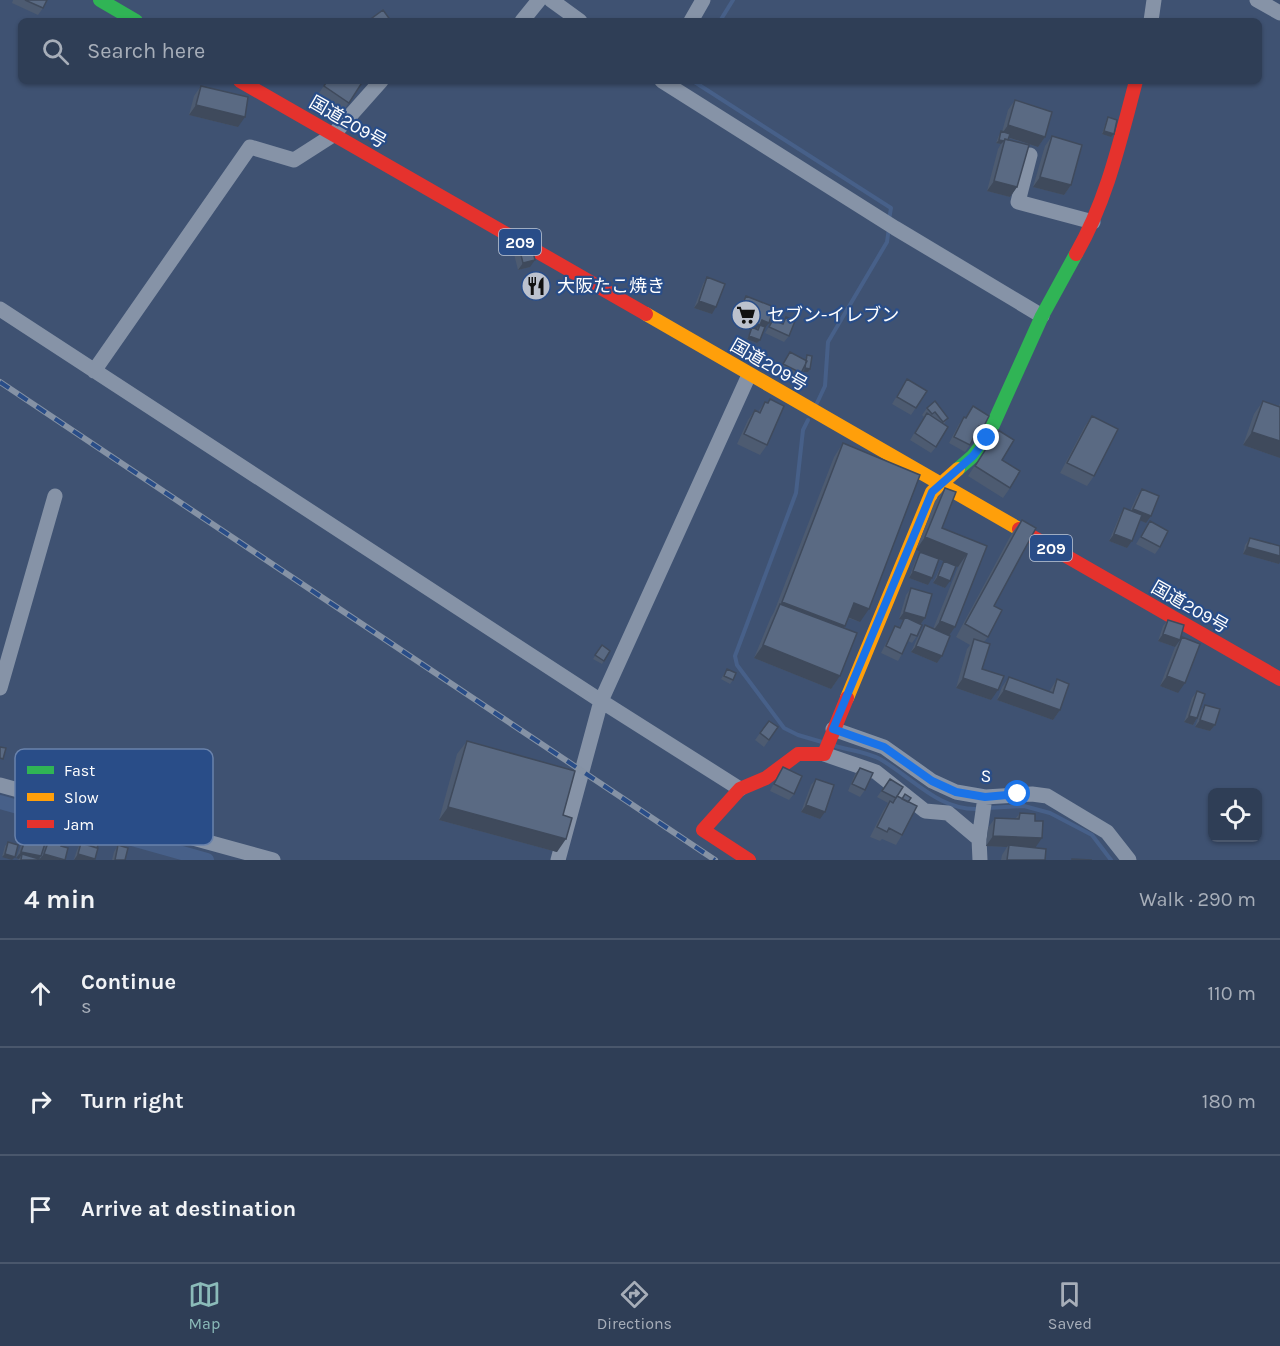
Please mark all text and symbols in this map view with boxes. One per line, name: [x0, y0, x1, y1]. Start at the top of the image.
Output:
search box: [18, 18, 1262, 84]
icon: search: [39, 35, 72, 68]
text: Search here: [87, 38, 205, 64]
street label: 国道209号: [305, 91, 391, 153]
road number: 209: [499, 229, 541, 255]
restaurant icon: 大阪たこ焼き: [520, 270, 552, 302]
place label: 大阪たこ焼き: [557, 275, 665, 297]
supermarket icon: セブン-イレブン: [730, 299, 762, 331]
place label: セブン-イレブン: [767, 304, 899, 326]
street label: 国道209号: [726, 334, 812, 396]
route end: [973, 424, 999, 450]
road number: 209: [1030, 535, 1072, 561]
street label: 国道209号: [1147, 576, 1233, 638]
legend: [15, 749, 213, 845]
text: Fast: [64, 761, 95, 780]
street label: S: [980, 765, 992, 787]
route start: [1004, 780, 1030, 806]
text: Slow: [64, 788, 99, 807]
map controls: [1208, 788, 1262, 842]
button: locate: [1208, 788, 1262, 842]
text: Jam: [64, 815, 94, 834]
text: 4 min: [24, 884, 95, 915]
text: Walk · 290 m: [1139, 888, 1256, 911]
text: Continue: [81, 969, 176, 995]
icon: ahead: [24, 977, 57, 1010]
text: 110 m: [1207, 982, 1256, 1005]
text: s: [81, 995, 92, 1018]
icon: right: [24, 1085, 57, 1118]
text: Turn right: [81, 1088, 184, 1114]
text: 180 m: [1202, 1090, 1256, 1113]
icon: arrive: [24, 1193, 57, 1226]
text: Arrive at destination: [81, 1196, 296, 1222]
tab: Map: [188, 1278, 221, 1333]
tab: Directions: [597, 1278, 672, 1333]
tab: Saved: [1048, 1278, 1092, 1333]

